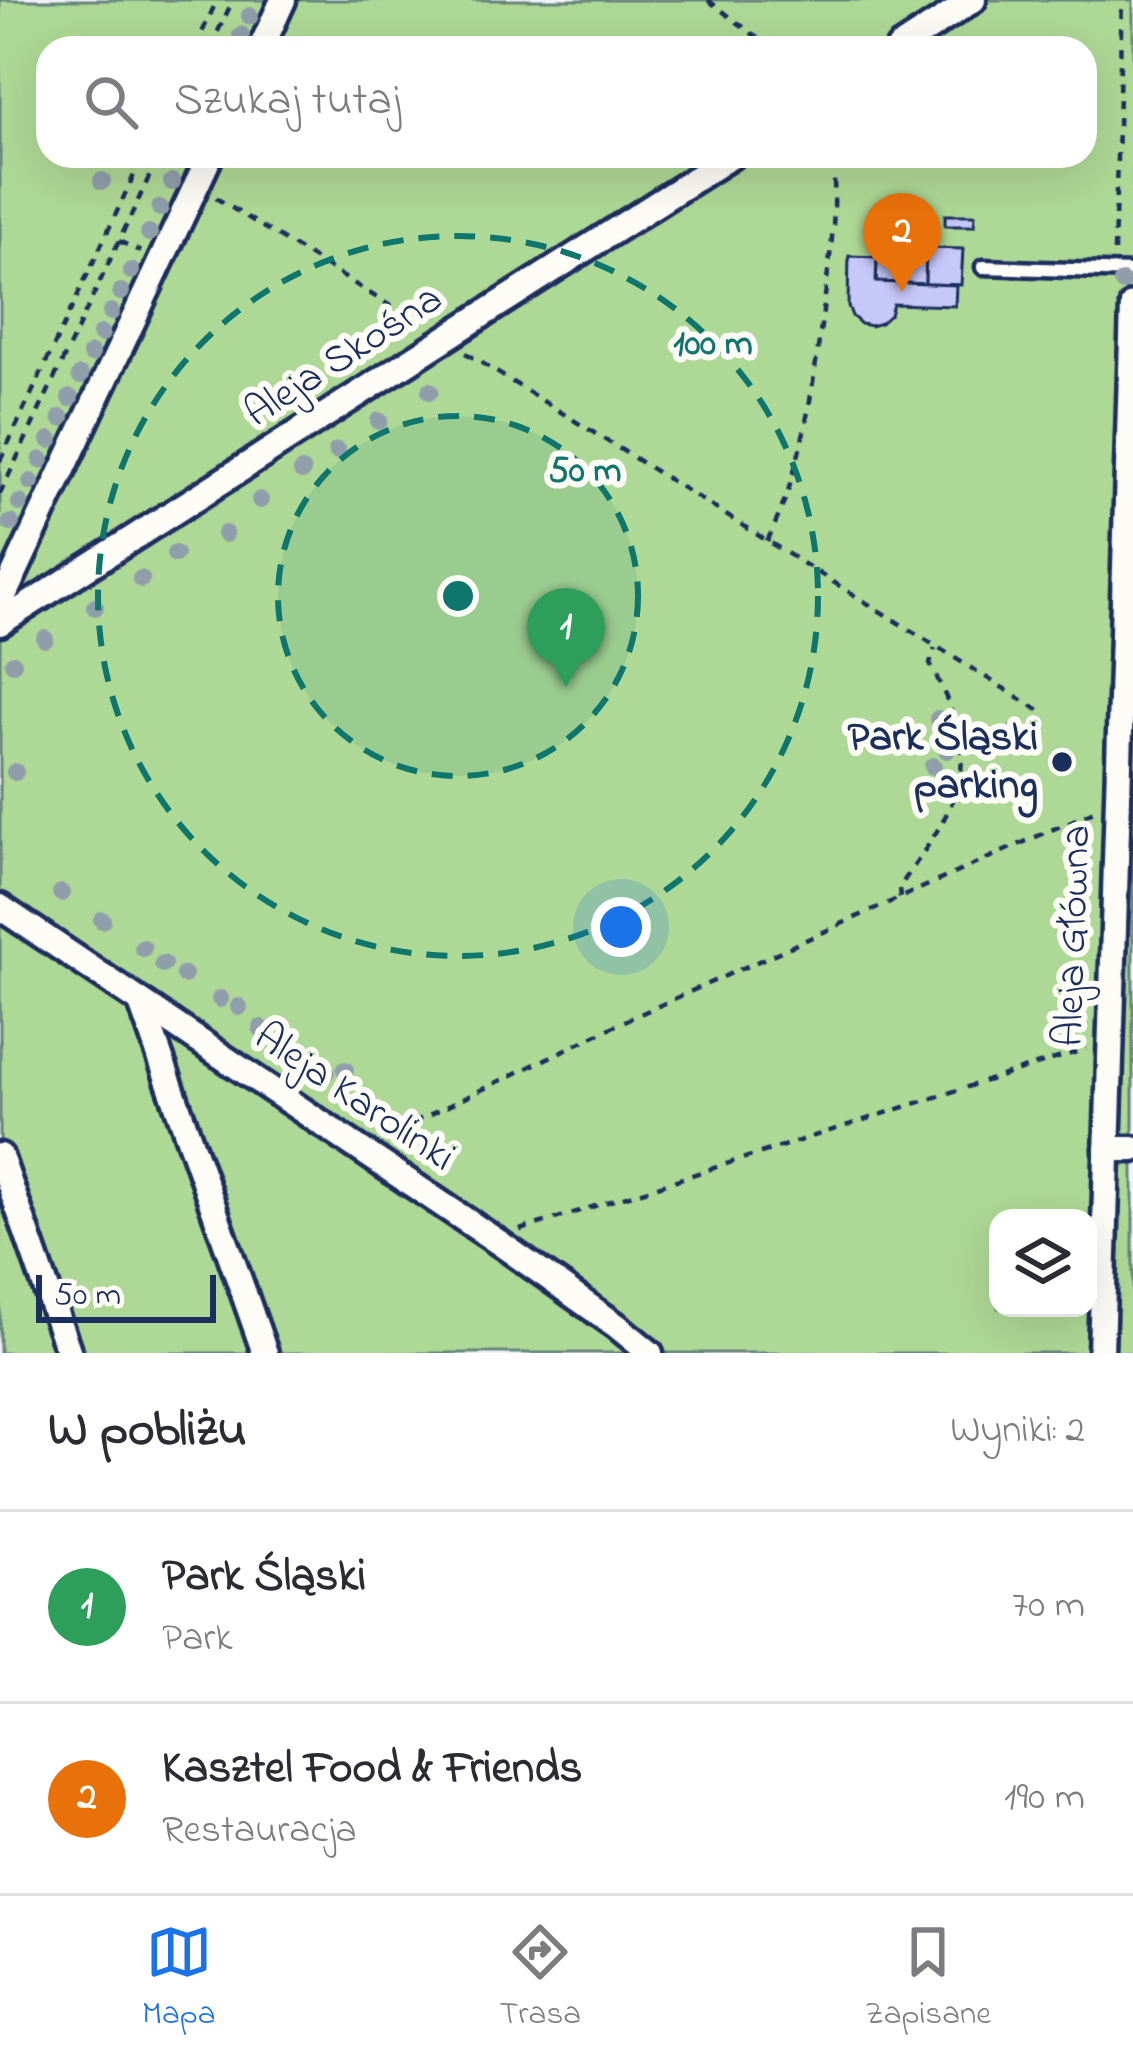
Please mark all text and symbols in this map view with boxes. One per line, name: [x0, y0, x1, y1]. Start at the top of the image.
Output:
search box: [36, 36, 1097, 168]
icon: search: [78, 69, 144, 135]
text: Szukaj tutaj: [174, 69, 401, 135]
pin: 2: [863, 193, 941, 292]
street label: Aleja Skośna: [233, 270, 455, 444]
text: 100 m: [673, 319, 753, 372]
text: 50 m: [548, 446, 622, 499]
centre of rings: [437, 575, 479, 617]
pin: 1: [527, 588, 605, 687]
place label: Park Śląski parking: [848, 708, 1038, 818]
marker: Park Śląski parking: [1049, 749, 1075, 775]
street label: Aleja Główna: [1040, 824, 1108, 1048]
your location: [591, 897, 651, 957]
street label: Aleja Karolinki: [241, 1008, 467, 1188]
map controls: [989, 1209, 1097, 1317]
button: layers: [989, 1209, 1097, 1317]
scale bar: [36, 1269, 216, 1322]
text: 50 m: [54, 1272, 121, 1320]
text: W pobliżu: [48, 1394, 247, 1469]
text: Wyniki: 2: [950, 1403, 1085, 1460]
text: Park Śląski: [162, 1545, 366, 1611]
text: 1: [81, 1578, 93, 1635]
text: 70 m: [1012, 1578, 1085, 1635]
text: Park: [162, 1611, 232, 1668]
text: Kasztel Food & Friends: [162, 1737, 582, 1803]
text: 2: [77, 1770, 97, 1827]
text: 190 m: [1004, 1770, 1085, 1827]
text: Restauracja: [162, 1803, 357, 1860]
tab: Mapa: [142, 1919, 216, 2039]
tab: Trasa: [499, 1919, 581, 2039]
tab: Zapisane: [865, 1919, 991, 2039]

